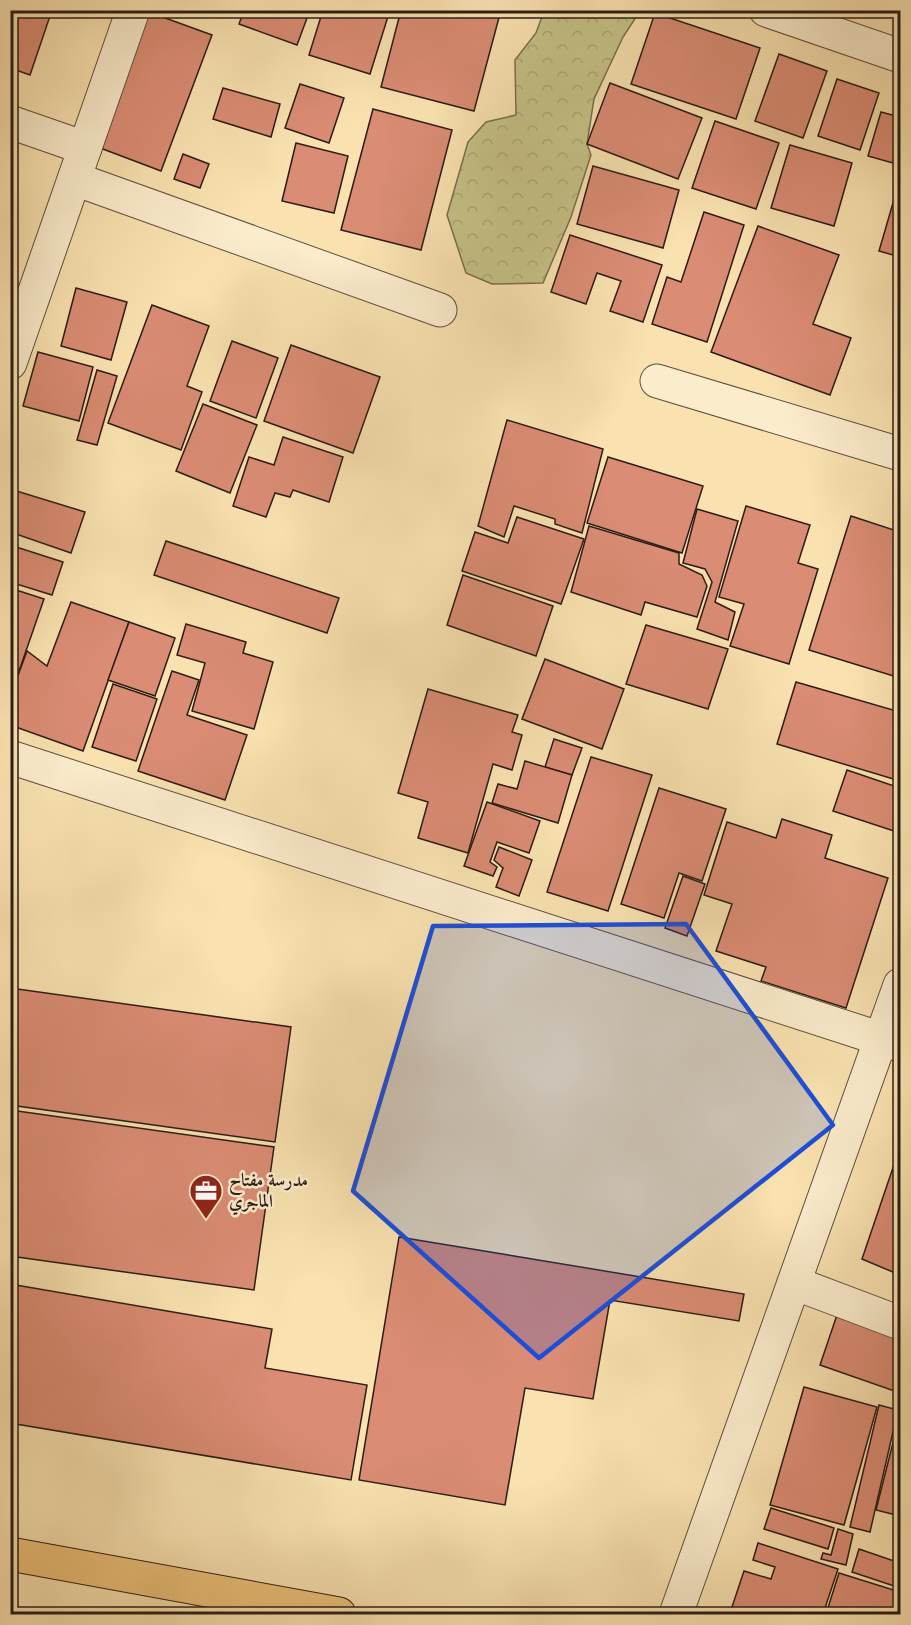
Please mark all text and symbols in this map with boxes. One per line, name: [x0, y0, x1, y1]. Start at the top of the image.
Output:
place label: مدرسة مفتاح الماجري: [229, 1172, 308, 1216]
office icon: مدرسة مفتاح الماجري: [188, 1173, 224, 1220]

